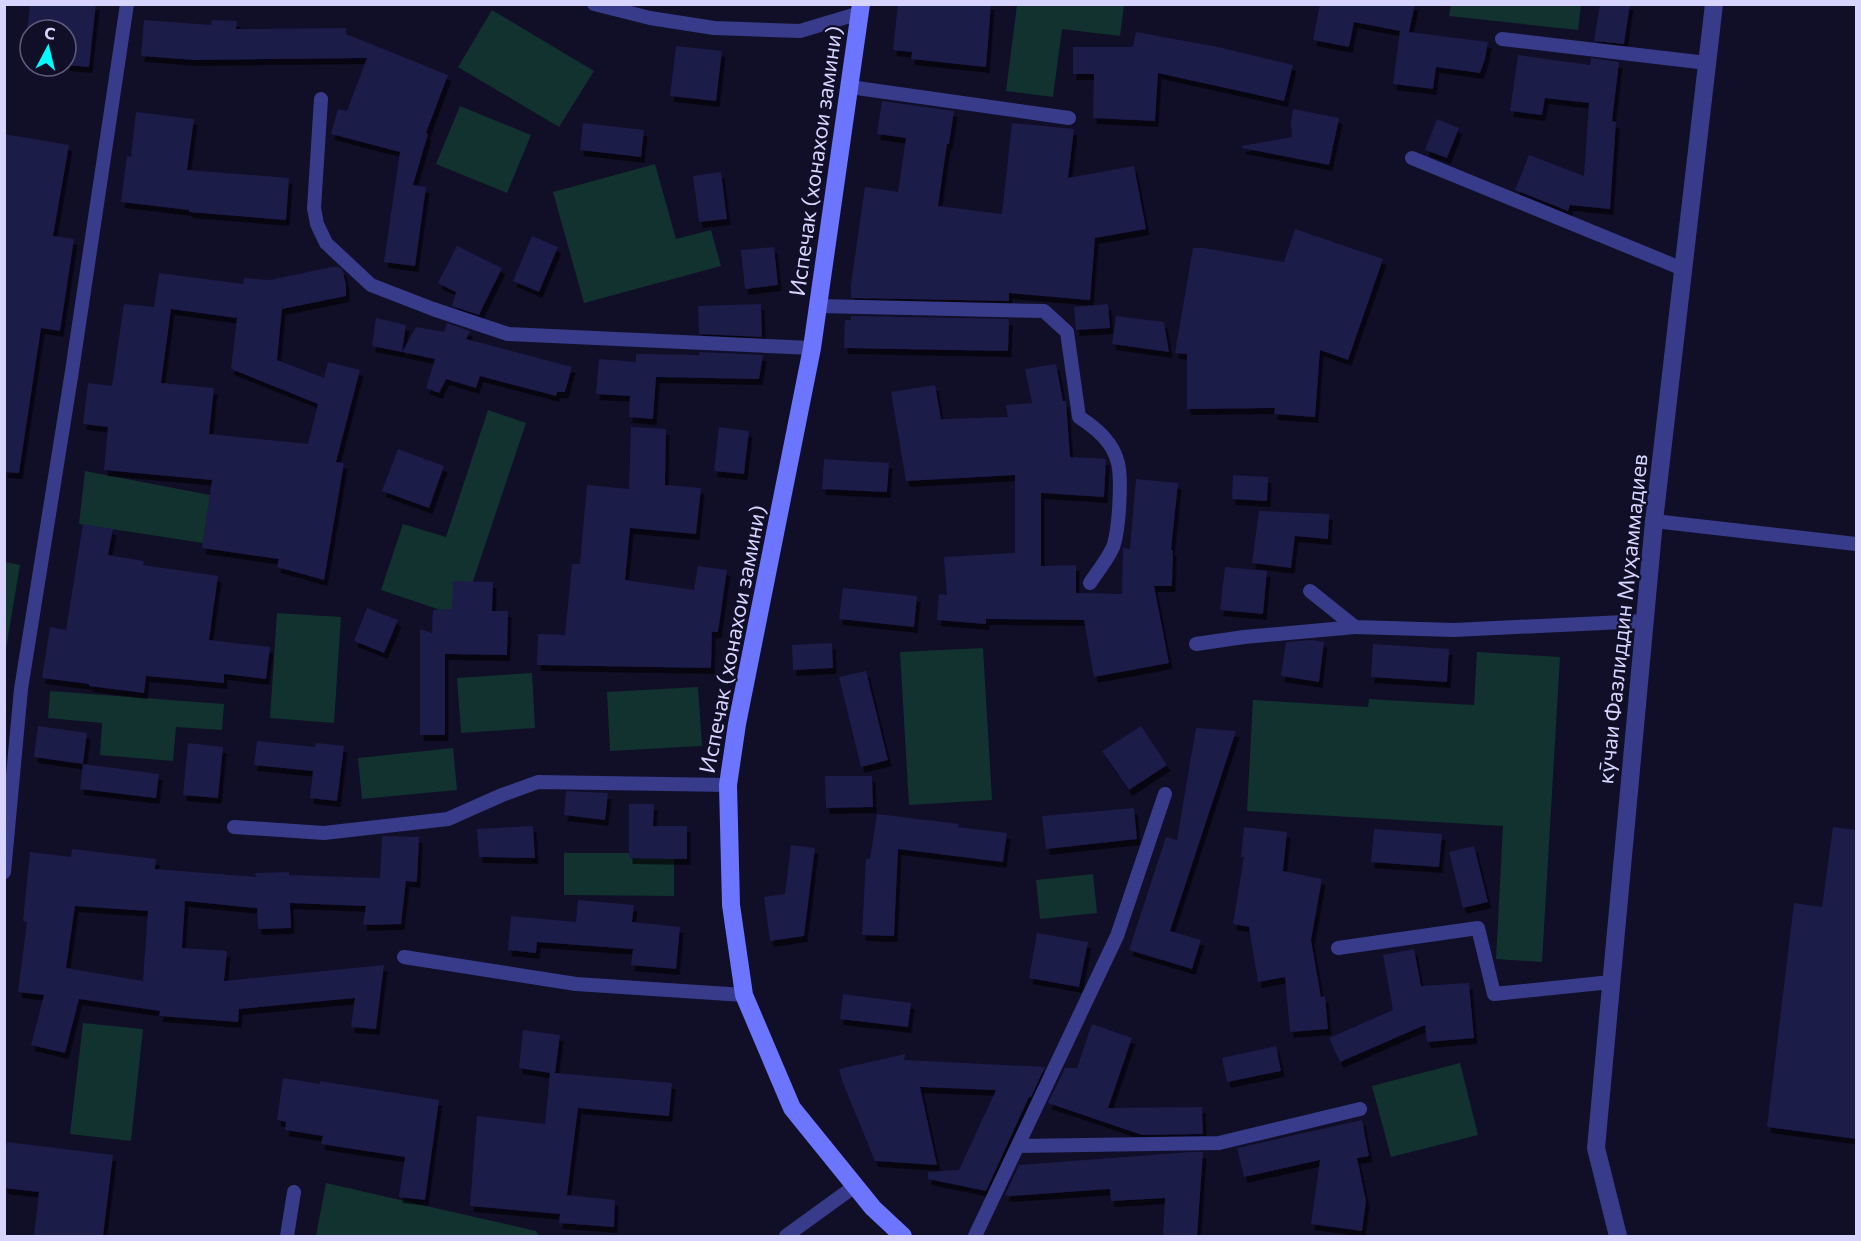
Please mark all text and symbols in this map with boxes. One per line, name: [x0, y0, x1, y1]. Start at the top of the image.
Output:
north arrow: [18, 18, 78, 78]
text: С: [43, 23, 57, 43]
street label: Испечак (хонахои замини): [783, 24, 847, 298]
street label: кӯчаи Фазлиддин Муҳаммадиев: [1591, 453, 1653, 785]
street label: Испечак (хонахои замини): [693, 503, 771, 775]

